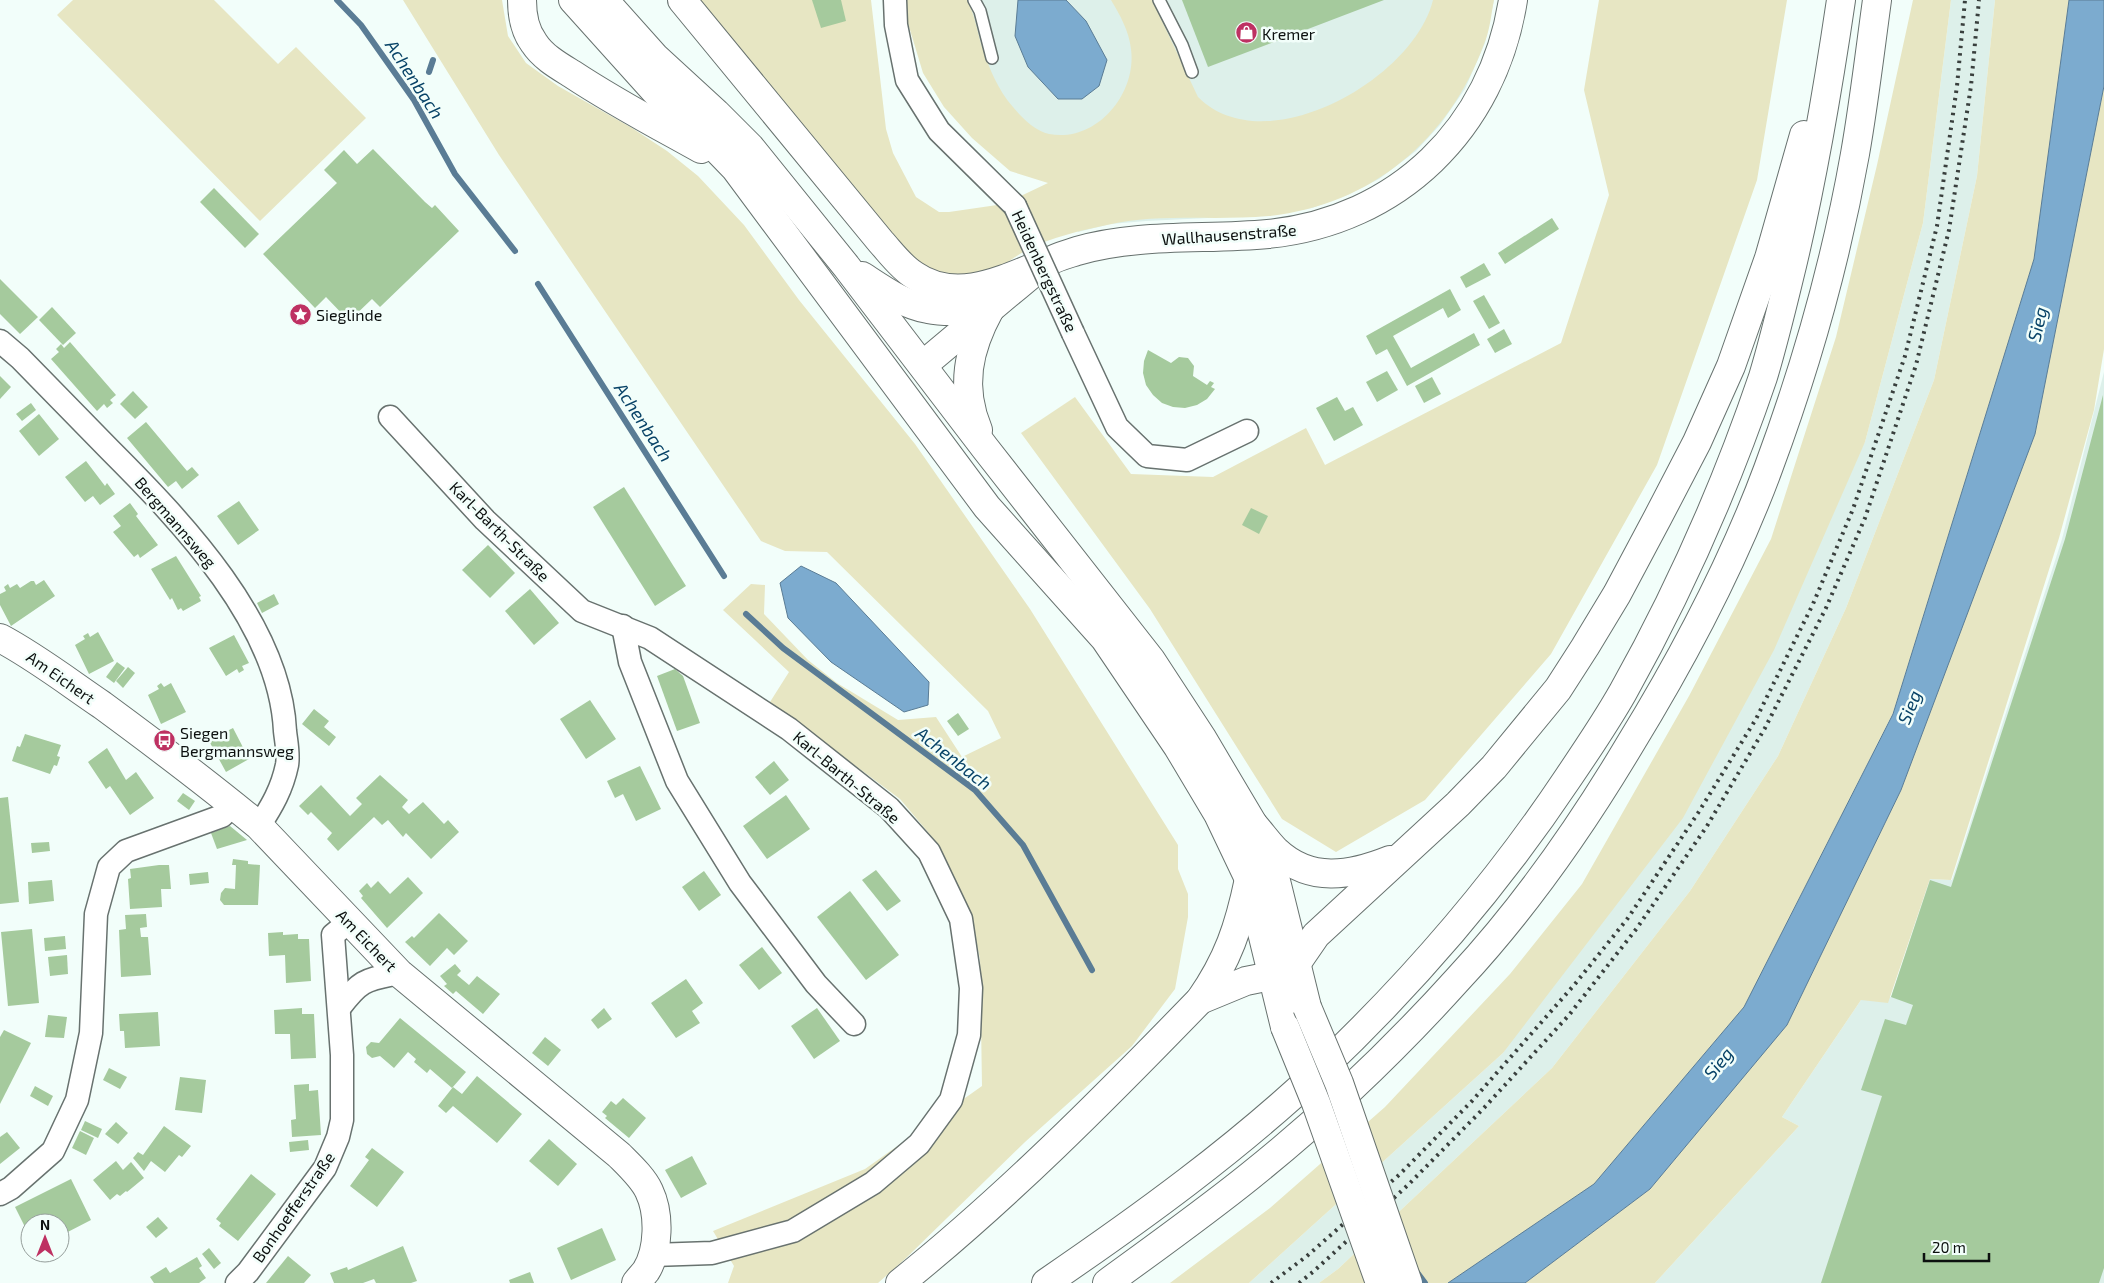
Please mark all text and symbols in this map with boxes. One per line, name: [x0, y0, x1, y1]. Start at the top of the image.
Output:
shop icon: Kremer: [1234, 21, 1258, 45]
place label: Kremer: [1262, 24, 1316, 43]
water label: Achenbach: [381, 34, 449, 123]
street label: Heidenbergstraße: [1008, 207, 1082, 335]
street label: Wallhausenstraße: [1161, 220, 1297, 248]
place icon: Sieglinde: [288, 302, 312, 326]
place label: Sieglinde: [316, 305, 382, 324]
water label: Sieg: [2022, 305, 2052, 343]
water label: Achenbach: [610, 377, 678, 466]
street label: Bergmannsweg: [131, 473, 221, 571]
street label: Karl-Barth-Straße: [446, 477, 554, 585]
street label: Am Eichert: [23, 647, 99, 707]
water label: Sieg: [1892, 687, 1926, 727]
water label: Achenbach: [911, 721, 996, 794]
place label: Siegen Bergmannsweg: [180, 723, 294, 760]
street label: Karl-Barth-Straße: [790, 727, 904, 827]
bus stop icon: Siegen Bergmannsweg: [152, 729, 176, 753]
street label: Am Eichert: [333, 905, 401, 975]
water label: Sieg: [1699, 1043, 1737, 1083]
street label: Bonhoefferstraße: [248, 1148, 338, 1266]
north arrow: [20, 1213, 70, 1263]
text: N: [40, 1216, 50, 1233]
scale bar: [1924, 1230, 1989, 1262]
text: 20 m: [1932, 1238, 1966, 1256]

